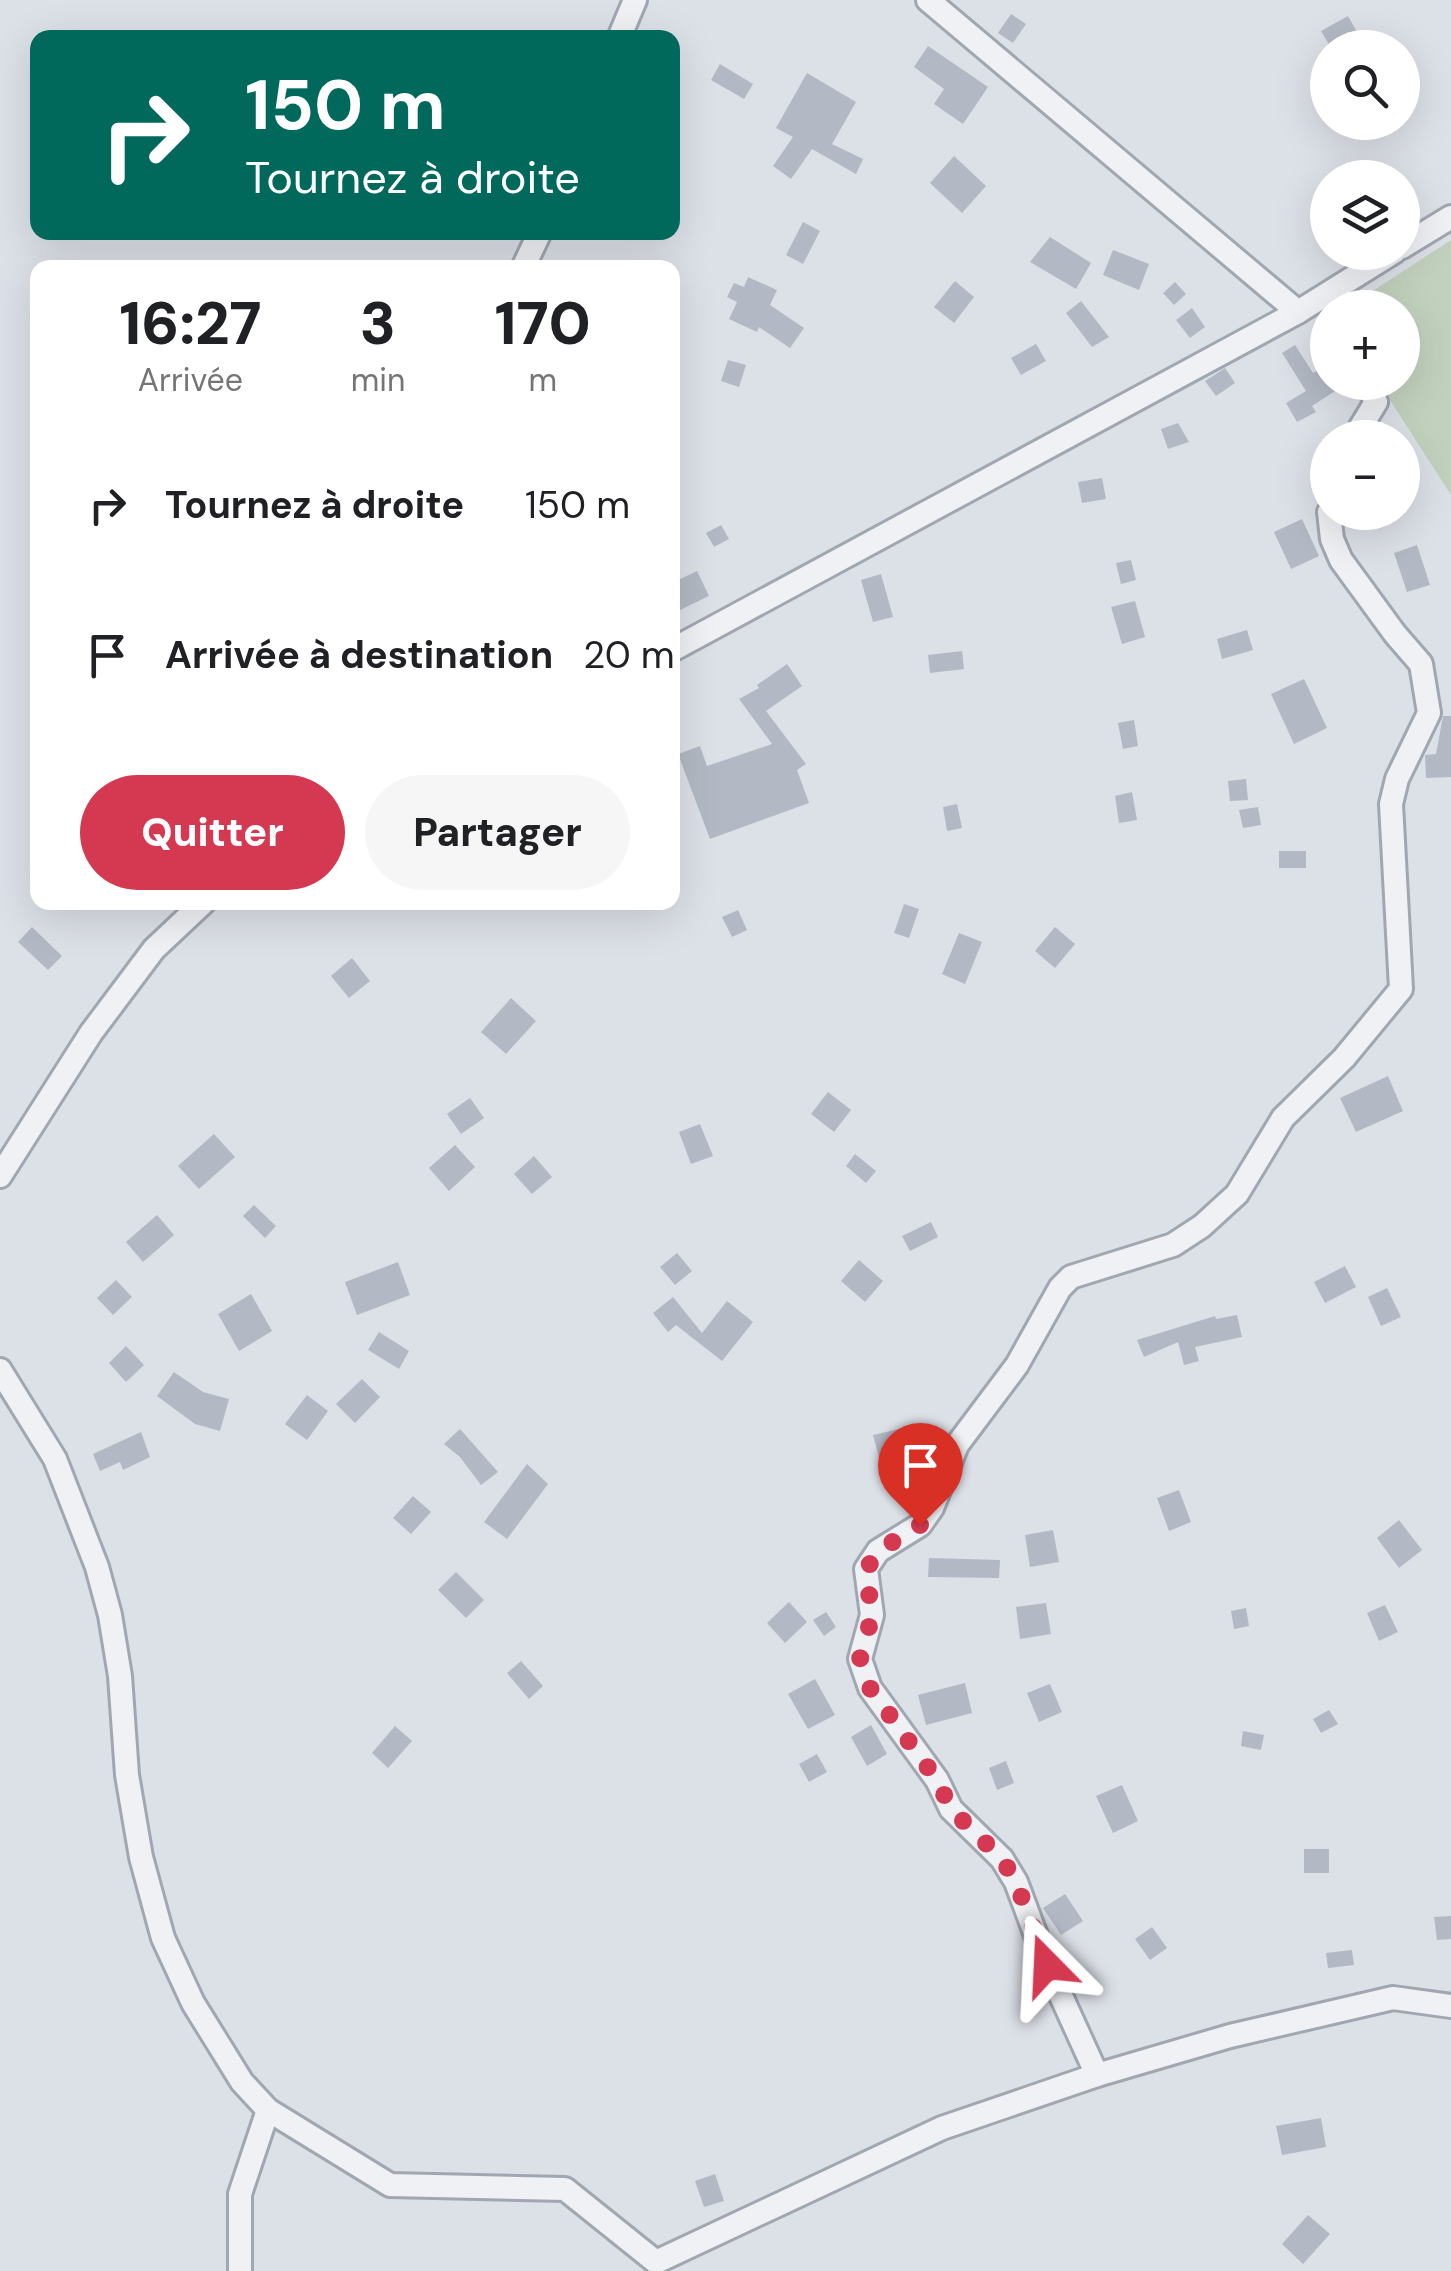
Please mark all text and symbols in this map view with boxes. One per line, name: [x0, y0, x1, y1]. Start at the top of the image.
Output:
map controls: [1310, 30, 1420, 530]
button: search: [1310, 30, 1420, 140]
text: 150 m: [245, 60, 446, 151]
icon: right: [80, 70, 210, 200]
text: Tournez à droite: [245, 148, 580, 207]
button: layers: [1310, 160, 1420, 270]
text: 16:27: [119, 284, 262, 363]
text: 3: [360, 284, 396, 363]
text: 170: [494, 284, 591, 363]
button: +: [1310, 290, 1420, 400]
text: Arrivée: [138, 359, 243, 401]
text: min: [351, 359, 405, 401]
text: m: [528, 359, 557, 401]
button: −: [1310, 420, 1420, 530]
icon: right: [80, 478, 135, 533]
text: Tournez à droite: [165, 480, 464, 530]
text: 150 m: [525, 480, 630, 530]
icon: arrive: [80, 628, 135, 683]
text: Arrivée à destination: [165, 630, 553, 680]
text: 20 m: [583, 630, 675, 680]
button: Quitter: [80, 775, 345, 890]
button: Partager: [365, 775, 630, 890]
pin: [878, 1423, 963, 1526]
icon: arrive: [893, 1438, 948, 1493]
position arrow: [995, 1913, 1099, 2017]

